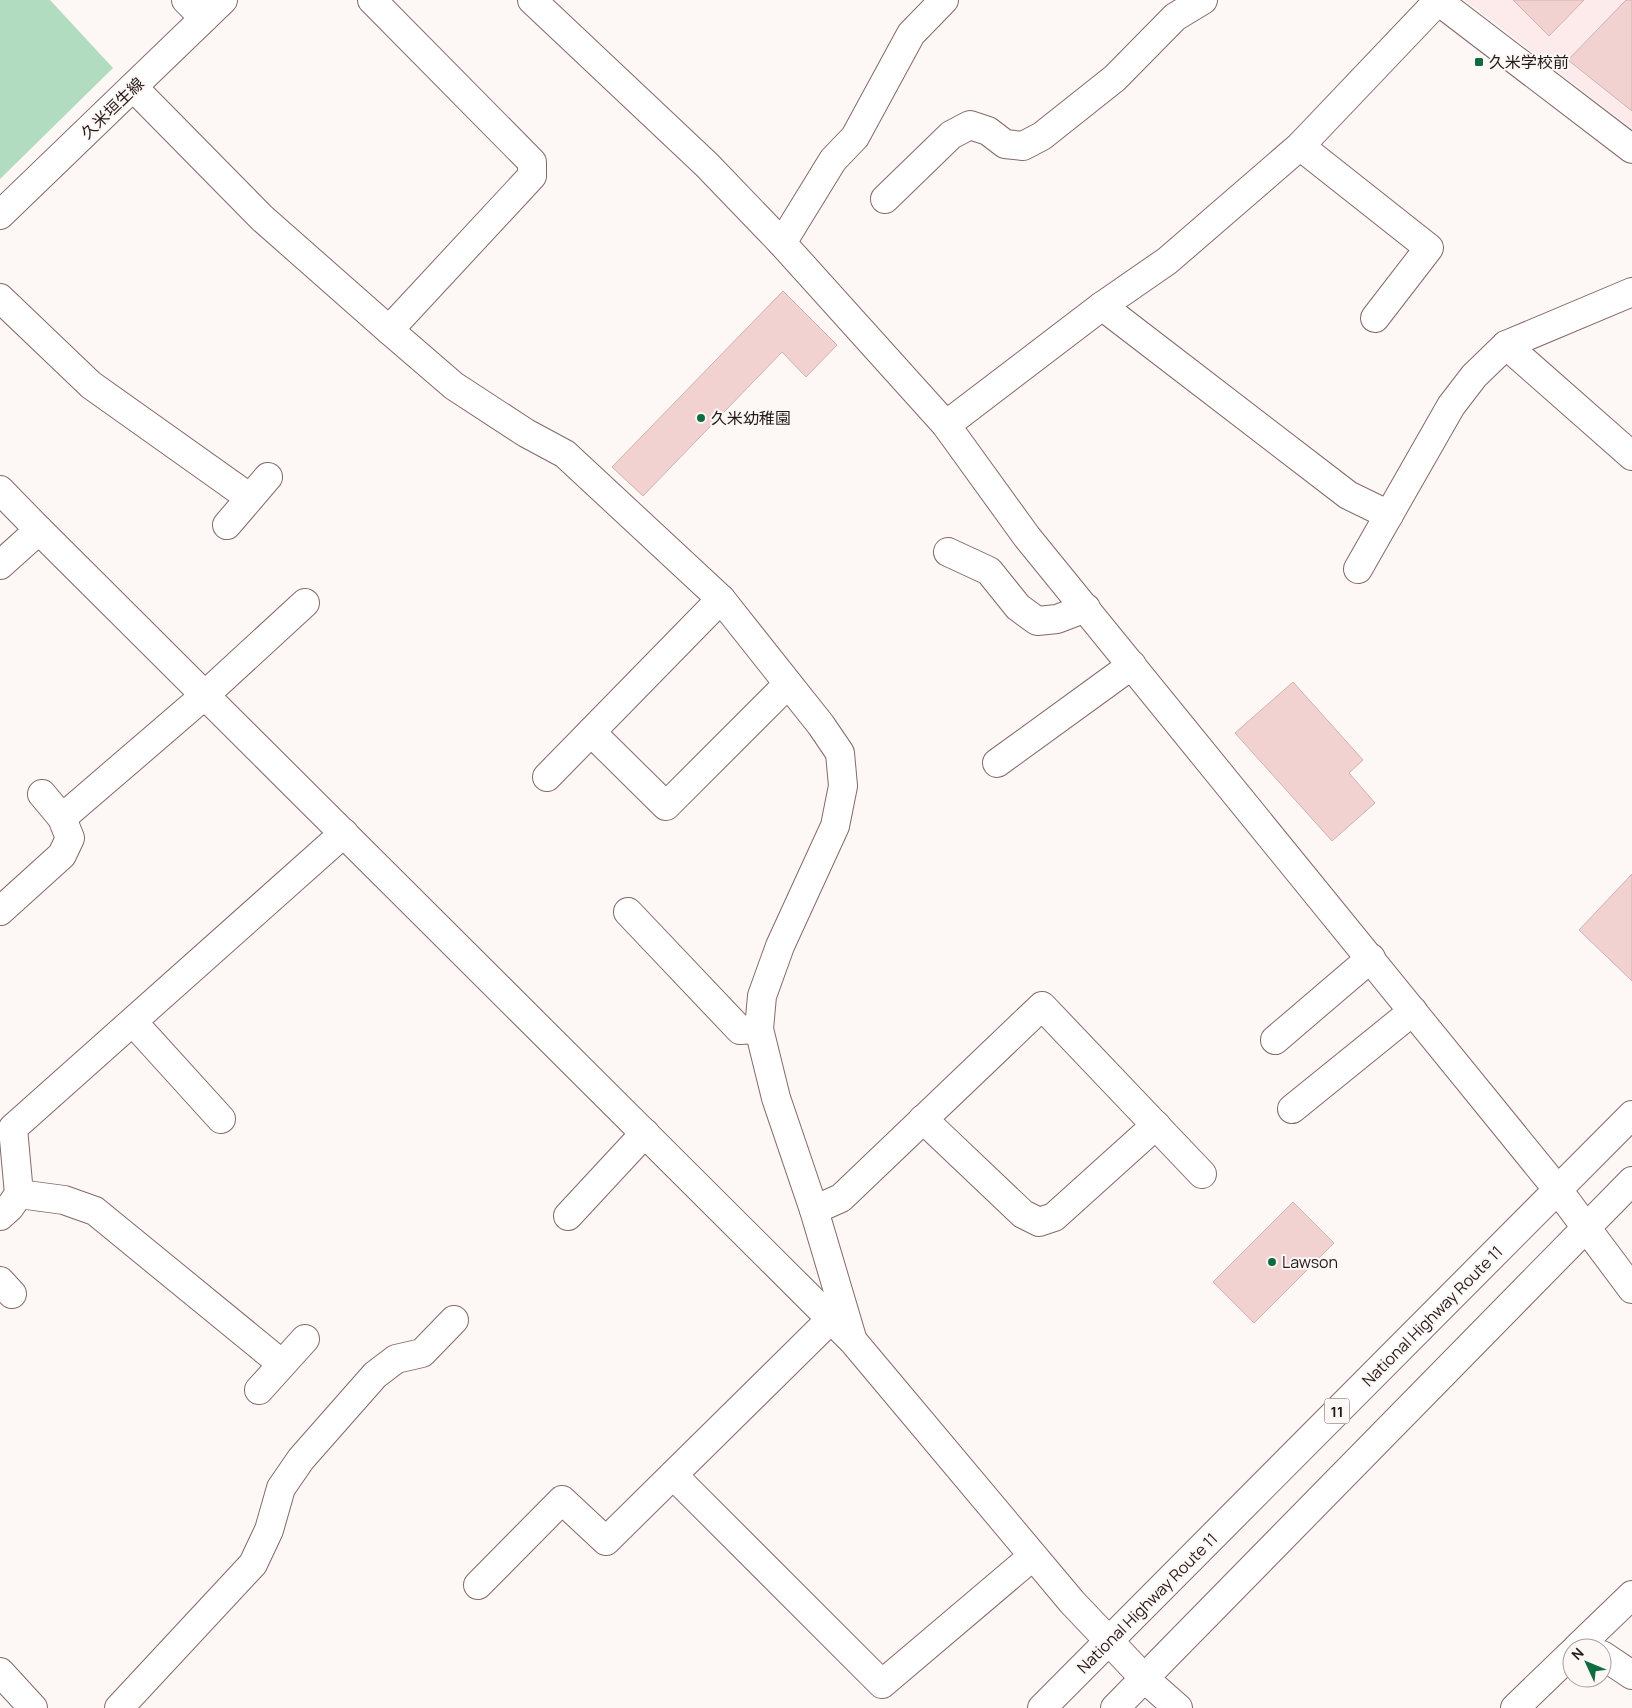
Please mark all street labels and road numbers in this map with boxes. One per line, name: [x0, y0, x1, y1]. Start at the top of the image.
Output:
street label: 久米垣生線: [76, 72, 148, 144]
street label: National Highway Route 11: [1357, 1241, 1507, 1391]
road number: 11: [1324, 1398, 1350, 1424]
street label: National Highway Route 11: [1072, 1528, 1222, 1678]

